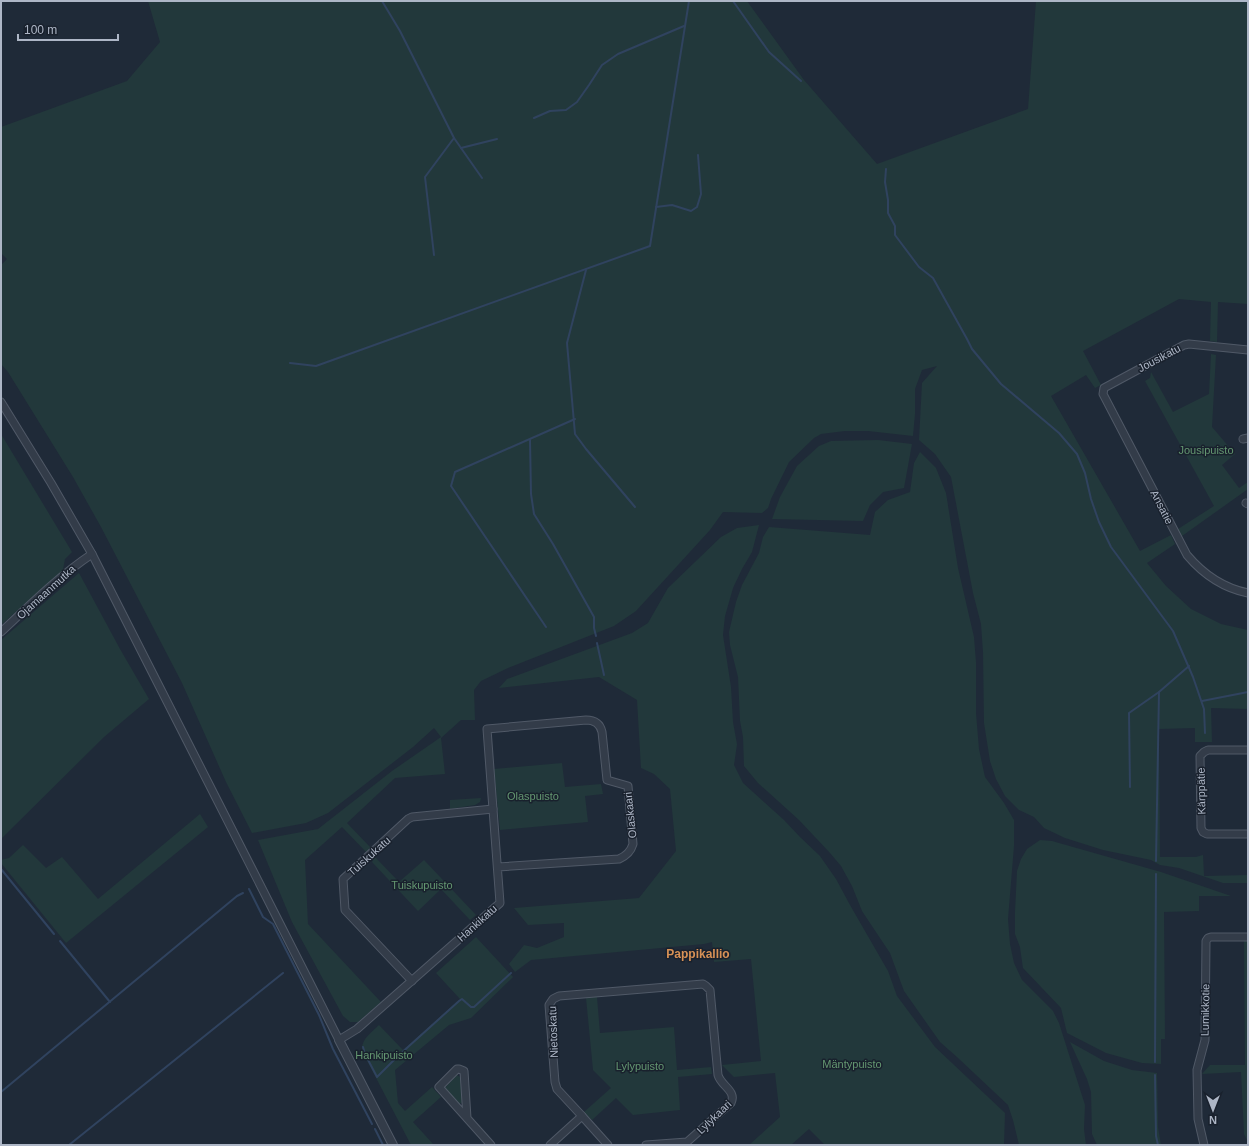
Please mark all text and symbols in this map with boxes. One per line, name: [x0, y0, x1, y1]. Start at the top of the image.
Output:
scale bar: [18, 16, 118, 42]
text: 100 m: [24, 23, 57, 37]
street label: Jousikatu: [1136, 342, 1182, 374]
park label: Jousipuisto: [1178, 444, 1234, 456]
street label: Ansatie: [1148, 488, 1176, 526]
street label: Ojamaanmutka: [14, 562, 78, 621]
street label: Kärppätie: [1195, 767, 1207, 815]
park label: Olaspuisto: [507, 790, 559, 802]
street label: Olaskaari: [622, 791, 638, 839]
street label: Tuiskukatu: [345, 834, 393, 878]
park label: Tuiskupuisto: [391, 879, 453, 891]
street label: Hankikatu: [455, 902, 499, 944]
district label: Pappikallio: [666, 947, 730, 961]
street label: Lumikkotie: [1199, 984, 1211, 1036]
street label: Nietoskatu: [546, 1006, 560, 1058]
park label: Hankipuisto: [355, 1049, 413, 1061]
park label: Mäntypuisto: [822, 1058, 882, 1070]
park label: Lylypuisto: [616, 1060, 664, 1072]
north arrow: [1193, 1090, 1233, 1130]
street label: Lylykaari: [694, 1098, 734, 1136]
text: N: [1209, 1114, 1217, 1126]

